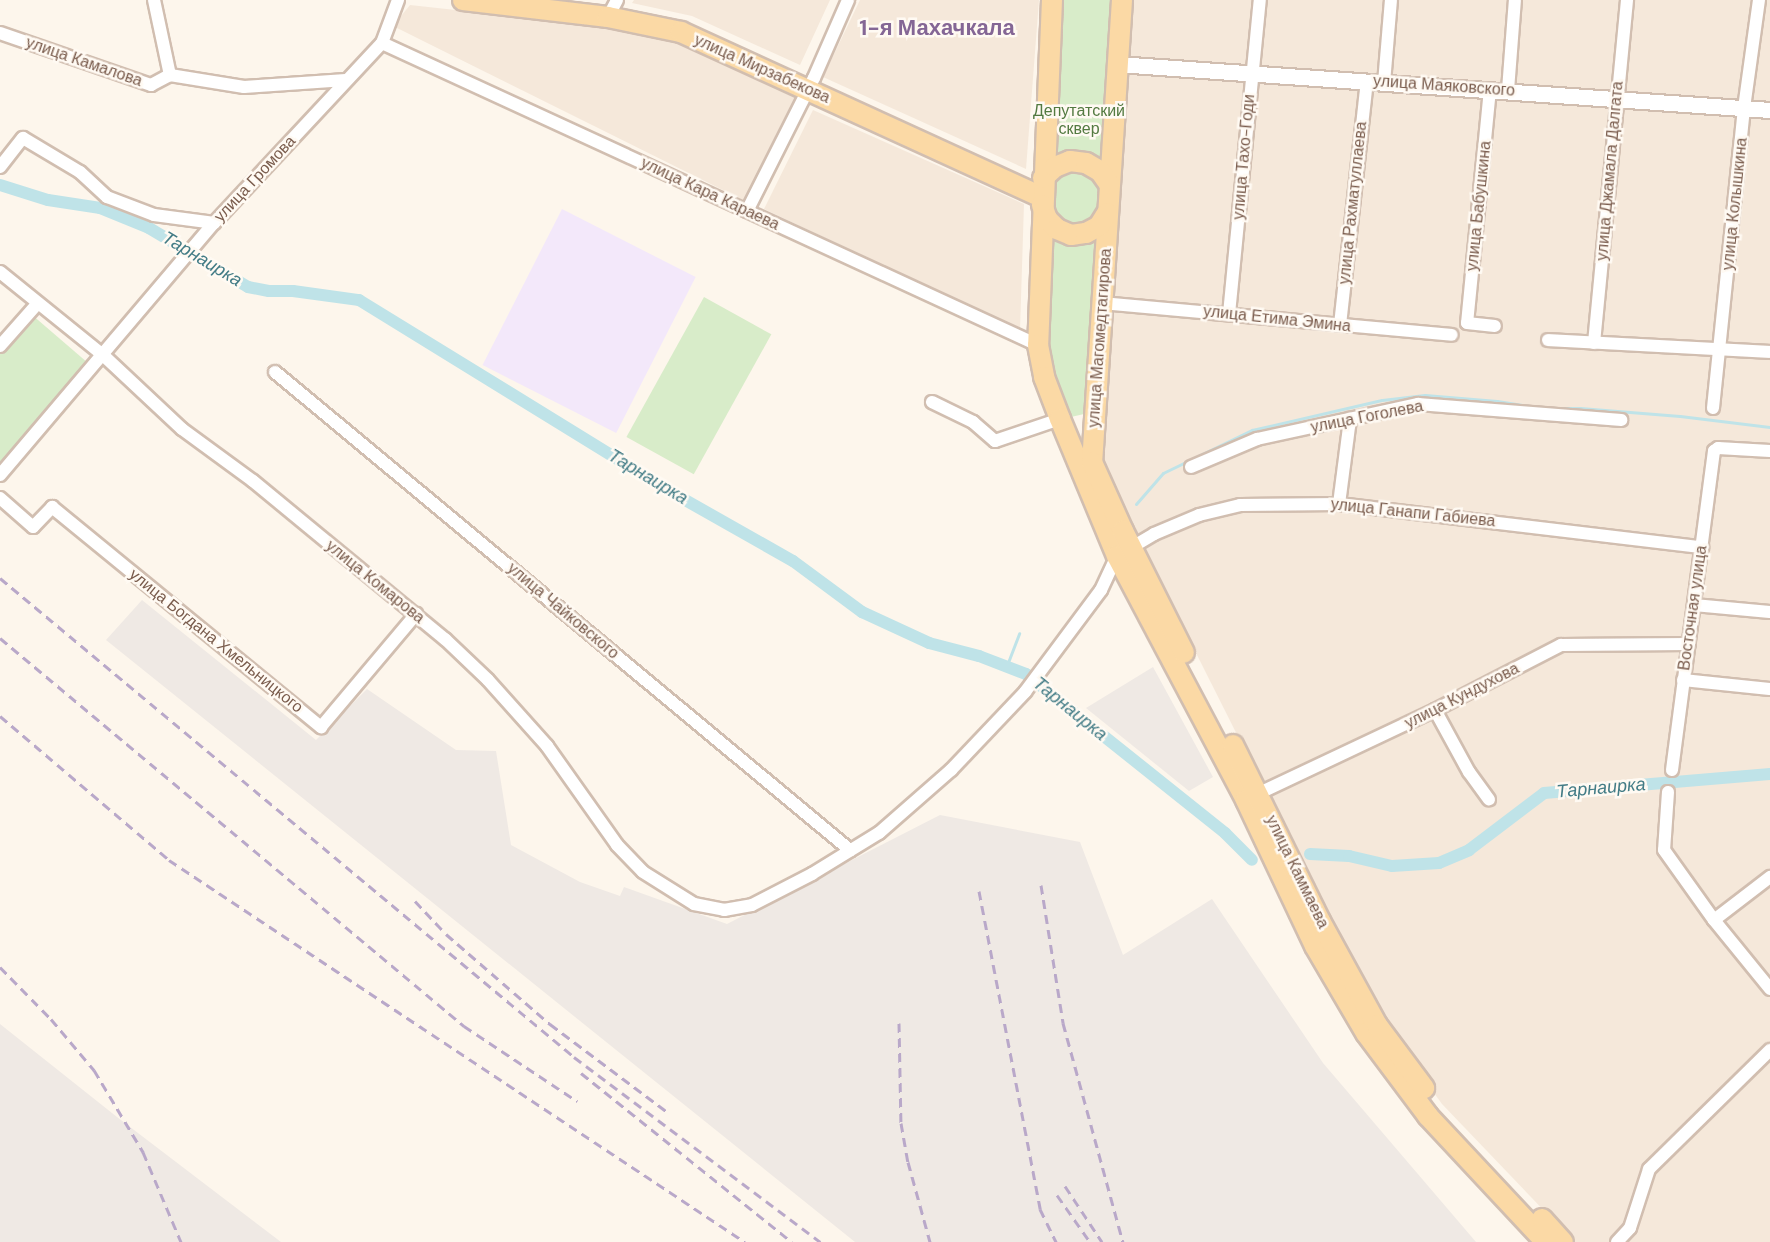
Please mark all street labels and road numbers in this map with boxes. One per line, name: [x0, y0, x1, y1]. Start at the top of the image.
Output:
street label: улица Мирзабекова: [691, 30, 833, 108]
street label: улица Камалова: [23, 33, 145, 91]
street label: улица Маяковского: [1372, 71, 1516, 101]
street label: улица Джамала Далгата: [1593, 80, 1627, 262]
street label: улица Тахо-Годи: [1229, 93, 1259, 221]
street label: улица Рахматуллаева: [1335, 121, 1371, 285]
street label: улица Громова: [210, 132, 300, 226]
street label: улица Колышкина: [1718, 137, 1752, 271]
street label: улица Бабушкина: [1463, 140, 1495, 272]
street label: улица Кара Караева: [638, 153, 782, 235]
street label: улица Магомедтагирова: [1084, 248, 1116, 428]
street label: улица Етима Эмина: [1202, 302, 1352, 336]
street label: улица Гоголева: [1309, 397, 1425, 437]
street label: улица Ганапи Габиева: [1330, 495, 1496, 531]
street label: улица Комарова: [322, 536, 428, 628]
street label: Восточная улица: [1675, 544, 1711, 672]
street label: улица Чайковского: [503, 559, 623, 663]
street label: улица Богдана Хмельницкого: [125, 565, 307, 717]
street label: улица Кундухова: [1402, 659, 1522, 733]
street label: улица Каммаева: [1261, 812, 1333, 932]

